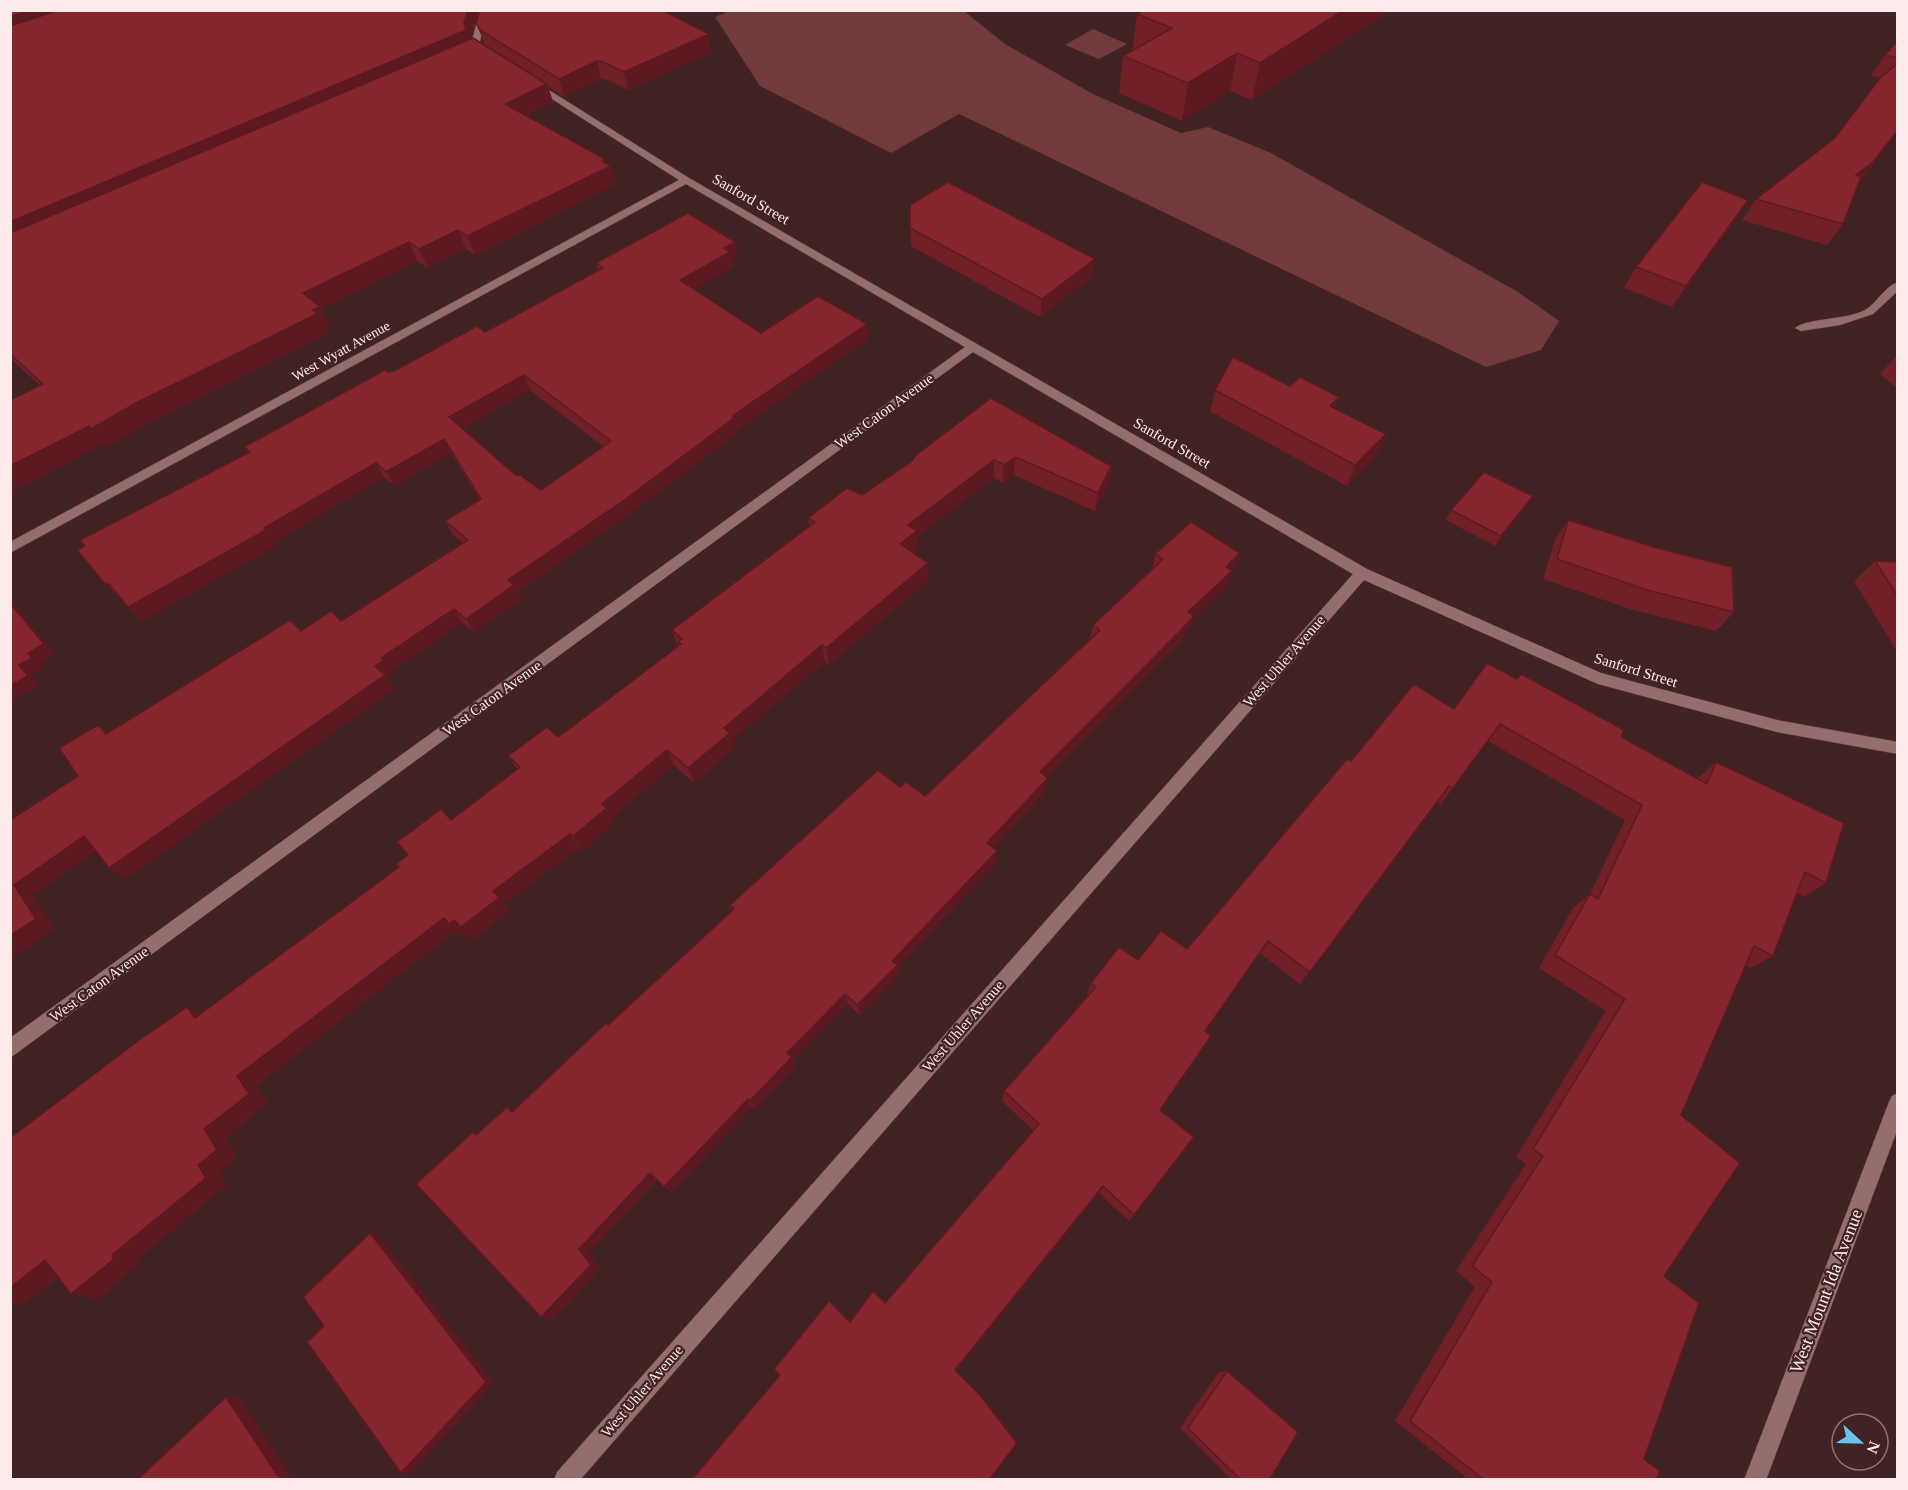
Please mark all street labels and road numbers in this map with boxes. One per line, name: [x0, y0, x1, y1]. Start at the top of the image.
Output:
street label: Sanford Street: [710, 171, 793, 228]
street label: West Wyatt Avenue: [289, 318, 393, 384]
street label: West Caton Avenue: [832, 370, 937, 452]
street label: Sanford Street: [1131, 415, 1214, 472]
street label: West Uhler Avenue: [1240, 612, 1328, 710]
street label: Sanford Street: [1592, 650, 1680, 690]
street label: West Caton Avenue: [440, 657, 545, 739]
street label: West Caton Avenue: [47, 943, 152, 1025]
street label: West Uhler Avenue: [919, 977, 1007, 1075]
street label: West Mount Ida Avenue: [1786, 1206, 1866, 1376]
street label: West Uhler Avenue: [598, 1342, 686, 1440]

